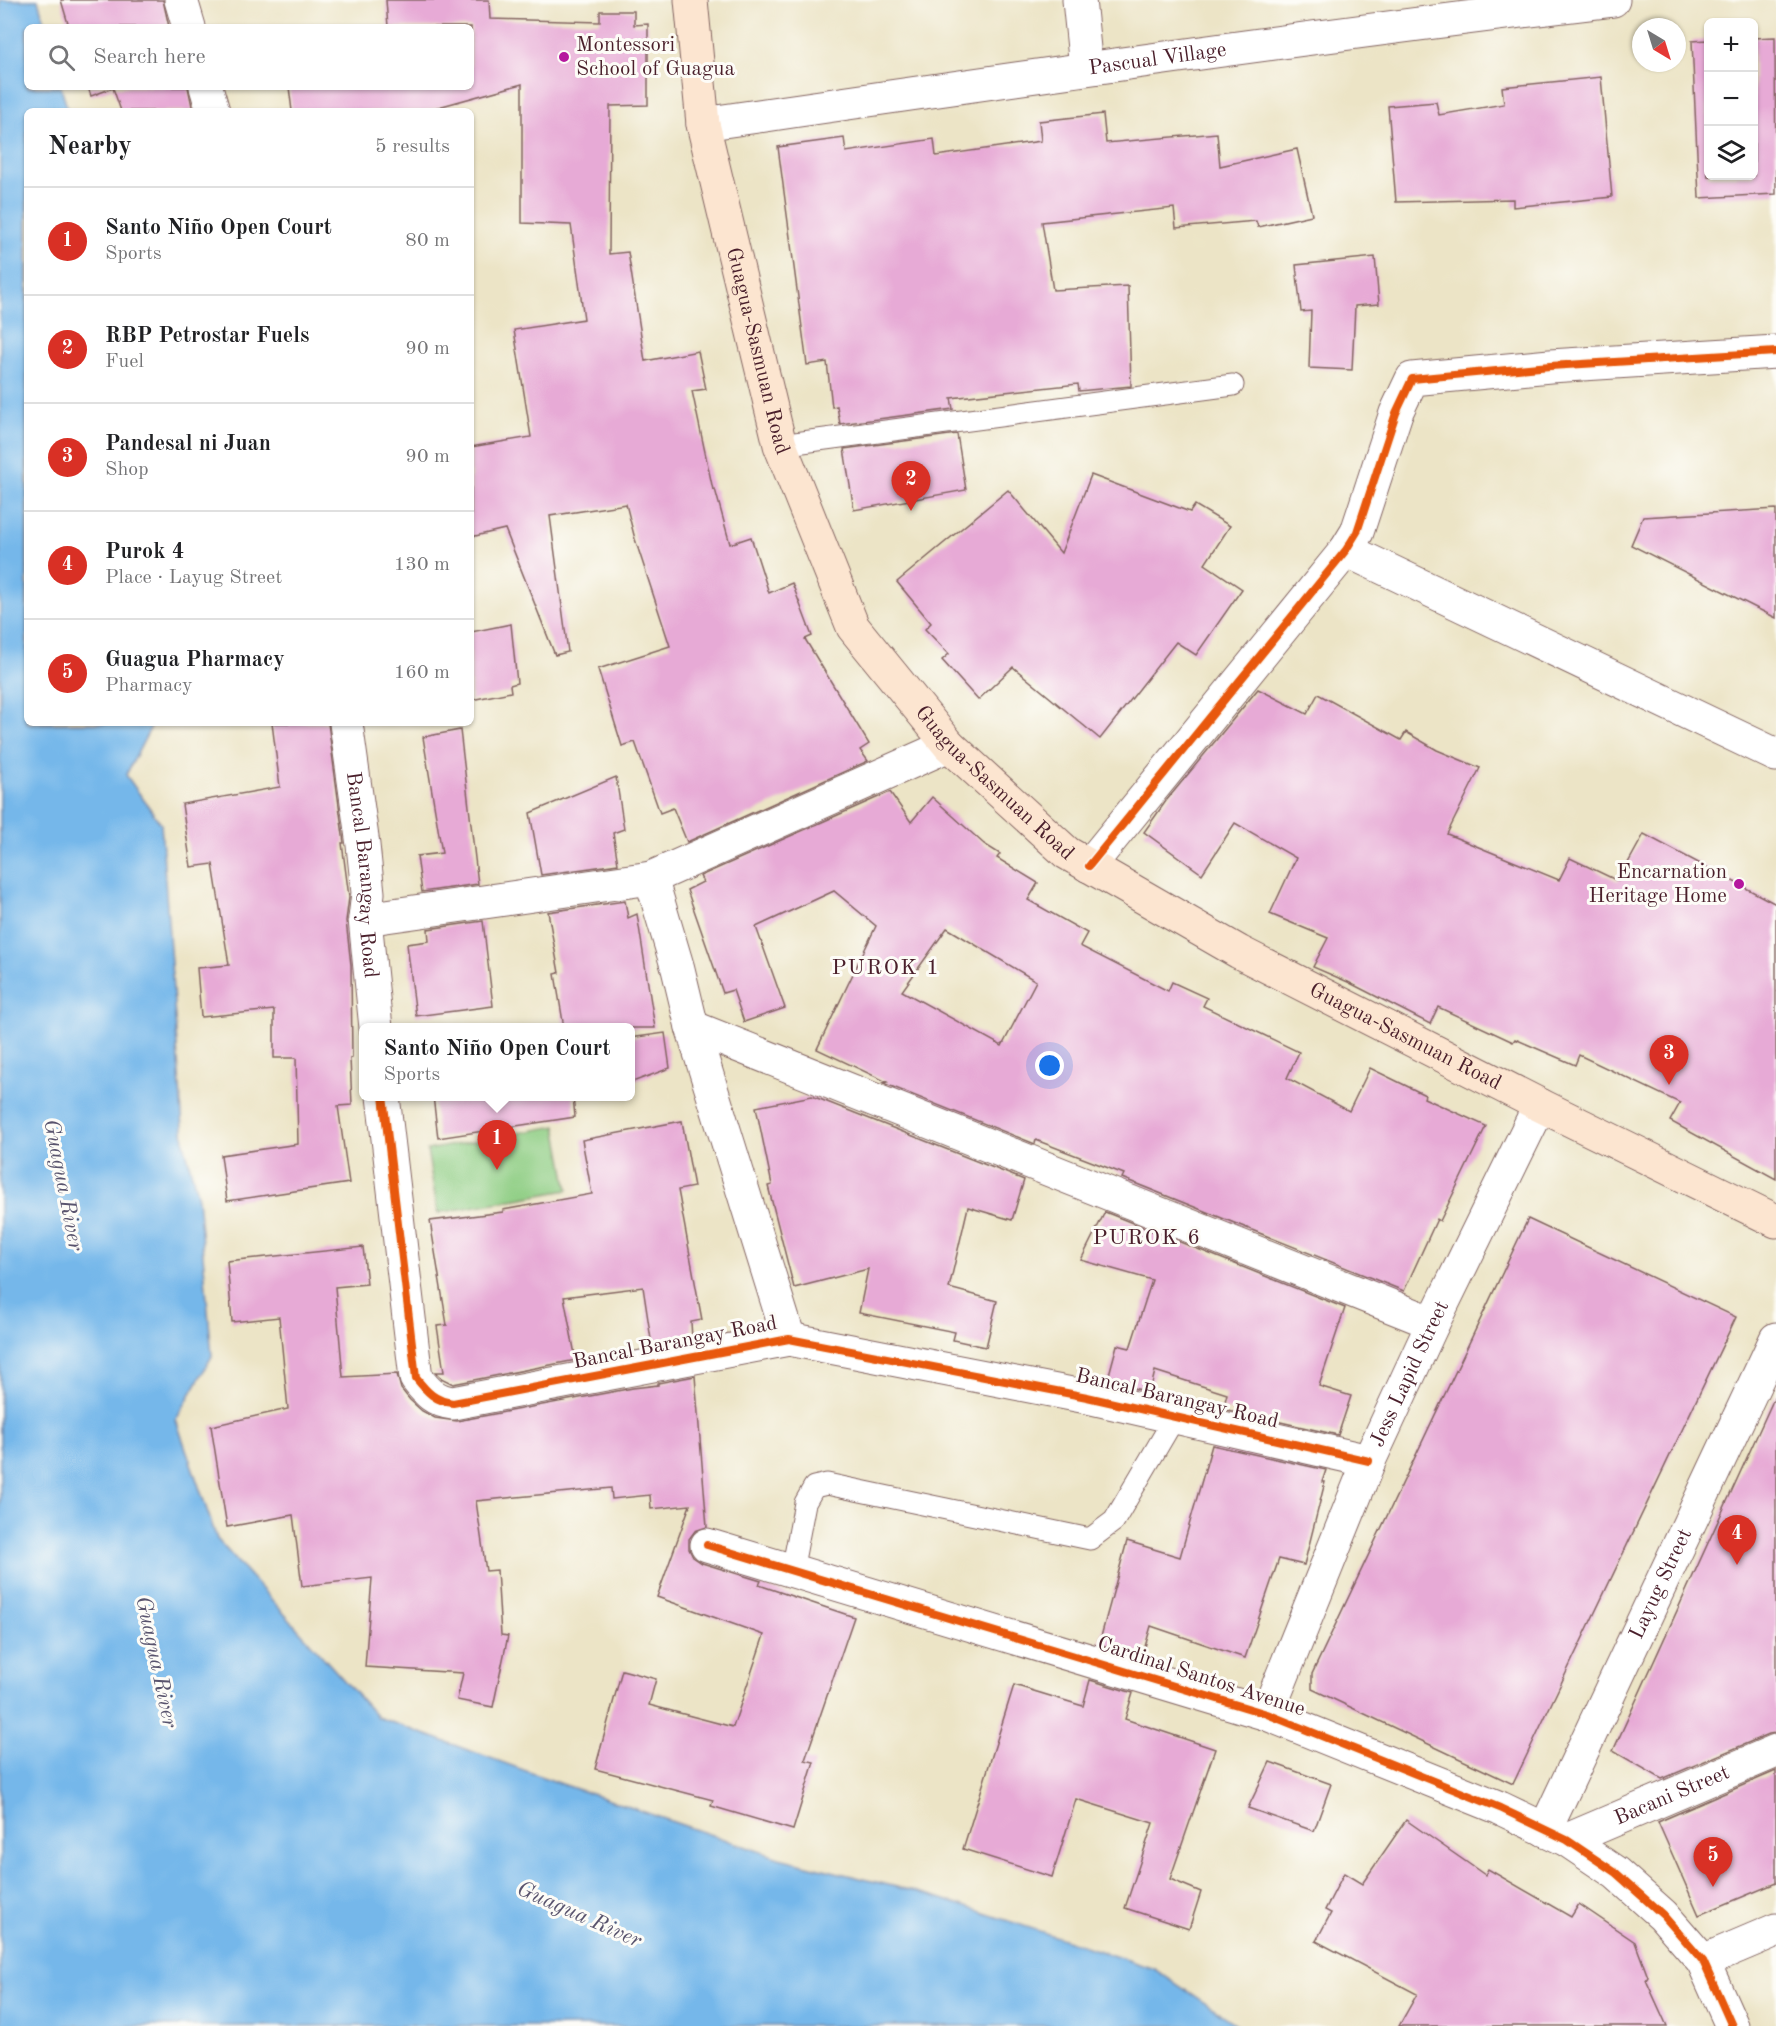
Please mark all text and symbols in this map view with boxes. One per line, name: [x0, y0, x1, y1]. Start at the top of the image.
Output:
north arrow: [1632, 18, 1686, 72]
map controls: [1704, 18, 1758, 180]
button: +: [1704, 18, 1758, 72]
search box: [24, 24, 474, 90]
place label: Montessori School of Guagua: [576, 35, 735, 80]
street label: Pascual Village: [1087, 39, 1228, 79]
icon: search: [45, 41, 78, 74]
text: Search here: [93, 46, 206, 68]
marker: Montessori School of Guagua: [557, 50, 571, 64]
button: −: [1704, 72, 1758, 126]
button: layers: [1704, 126, 1758, 180]
text: Nearby: [48, 134, 132, 160]
text: 5 results: [375, 137, 450, 157]
text: Santo Niño Open Court: [105, 217, 332, 239]
text: 1: [62, 231, 73, 251]
text: 80 m: [405, 231, 450, 251]
text: Sports: [105, 244, 162, 264]
street label: Guagua-Sasmuan Road: [722, 245, 793, 458]
text: RBP Petrostar Fuels: [105, 325, 309, 347]
text: 2: [62, 339, 73, 359]
text: 90 m: [405, 339, 450, 359]
text: Fuel: [105, 352, 144, 372]
text: Pandesal ni Juan: [105, 433, 271, 455]
text: 3: [62, 447, 73, 467]
text: 90 m: [405, 447, 450, 467]
text: Shop: [105, 460, 149, 480]
pin: 2: [892, 462, 930, 511]
text: Purok 4: [105, 541, 184, 563]
text: 4: [62, 555, 73, 575]
text: 130 m: [394, 555, 450, 575]
text: Place · Layug Street: [105, 568, 282, 588]
text: Guagua Pharmacy: [105, 649, 285, 671]
text: 5: [62, 663, 73, 683]
text: 160 m: [394, 663, 450, 683]
text: Pharmacy: [105, 676, 193, 696]
street label: Guagua-Sasmuan Road: [911, 702, 1078, 864]
street label: Bancal Barangay Road: [342, 770, 381, 979]
place label: Encarnation Heritage Home: [1589, 862, 1727, 907]
marker: Encarnation Heritage Home: [1732, 877, 1746, 891]
district label: PUROK 1: [832, 957, 940, 979]
street label: Guagua-Sasmuan Road: [1306, 979, 1505, 1094]
popup: [359, 1023, 635, 1101]
pin: 3: [1650, 1036, 1688, 1085]
text: Santo Niño Open Court: [384, 1038, 610, 1060]
your location: [1035, 1051, 1064, 1080]
text: Sports: [384, 1065, 440, 1085]
water label: Guagua River: [39, 1117, 87, 1253]
pin: 1: [478, 1120, 516, 1170]
district label: PUROK 6: [1093, 1227, 1201, 1249]
street label: Jess Lapid Street: [1367, 1297, 1453, 1450]
street label: Bancal Barangay Road: [571, 1313, 779, 1373]
street label: Bancal Barangay Road: [1073, 1365, 1281, 1433]
pin: 4: [1718, 1516, 1756, 1565]
street label: Layug Street: [1626, 1525, 1696, 1642]
water label: Guagua River: [131, 1594, 181, 1730]
street label: Cardinal Santos Avenue: [1094, 1633, 1308, 1721]
street label: Bacani Street: [1611, 1762, 1733, 1829]
pin: 5: [1694, 1838, 1732, 1887]
water label: Guagua River: [513, 1878, 645, 1952]

